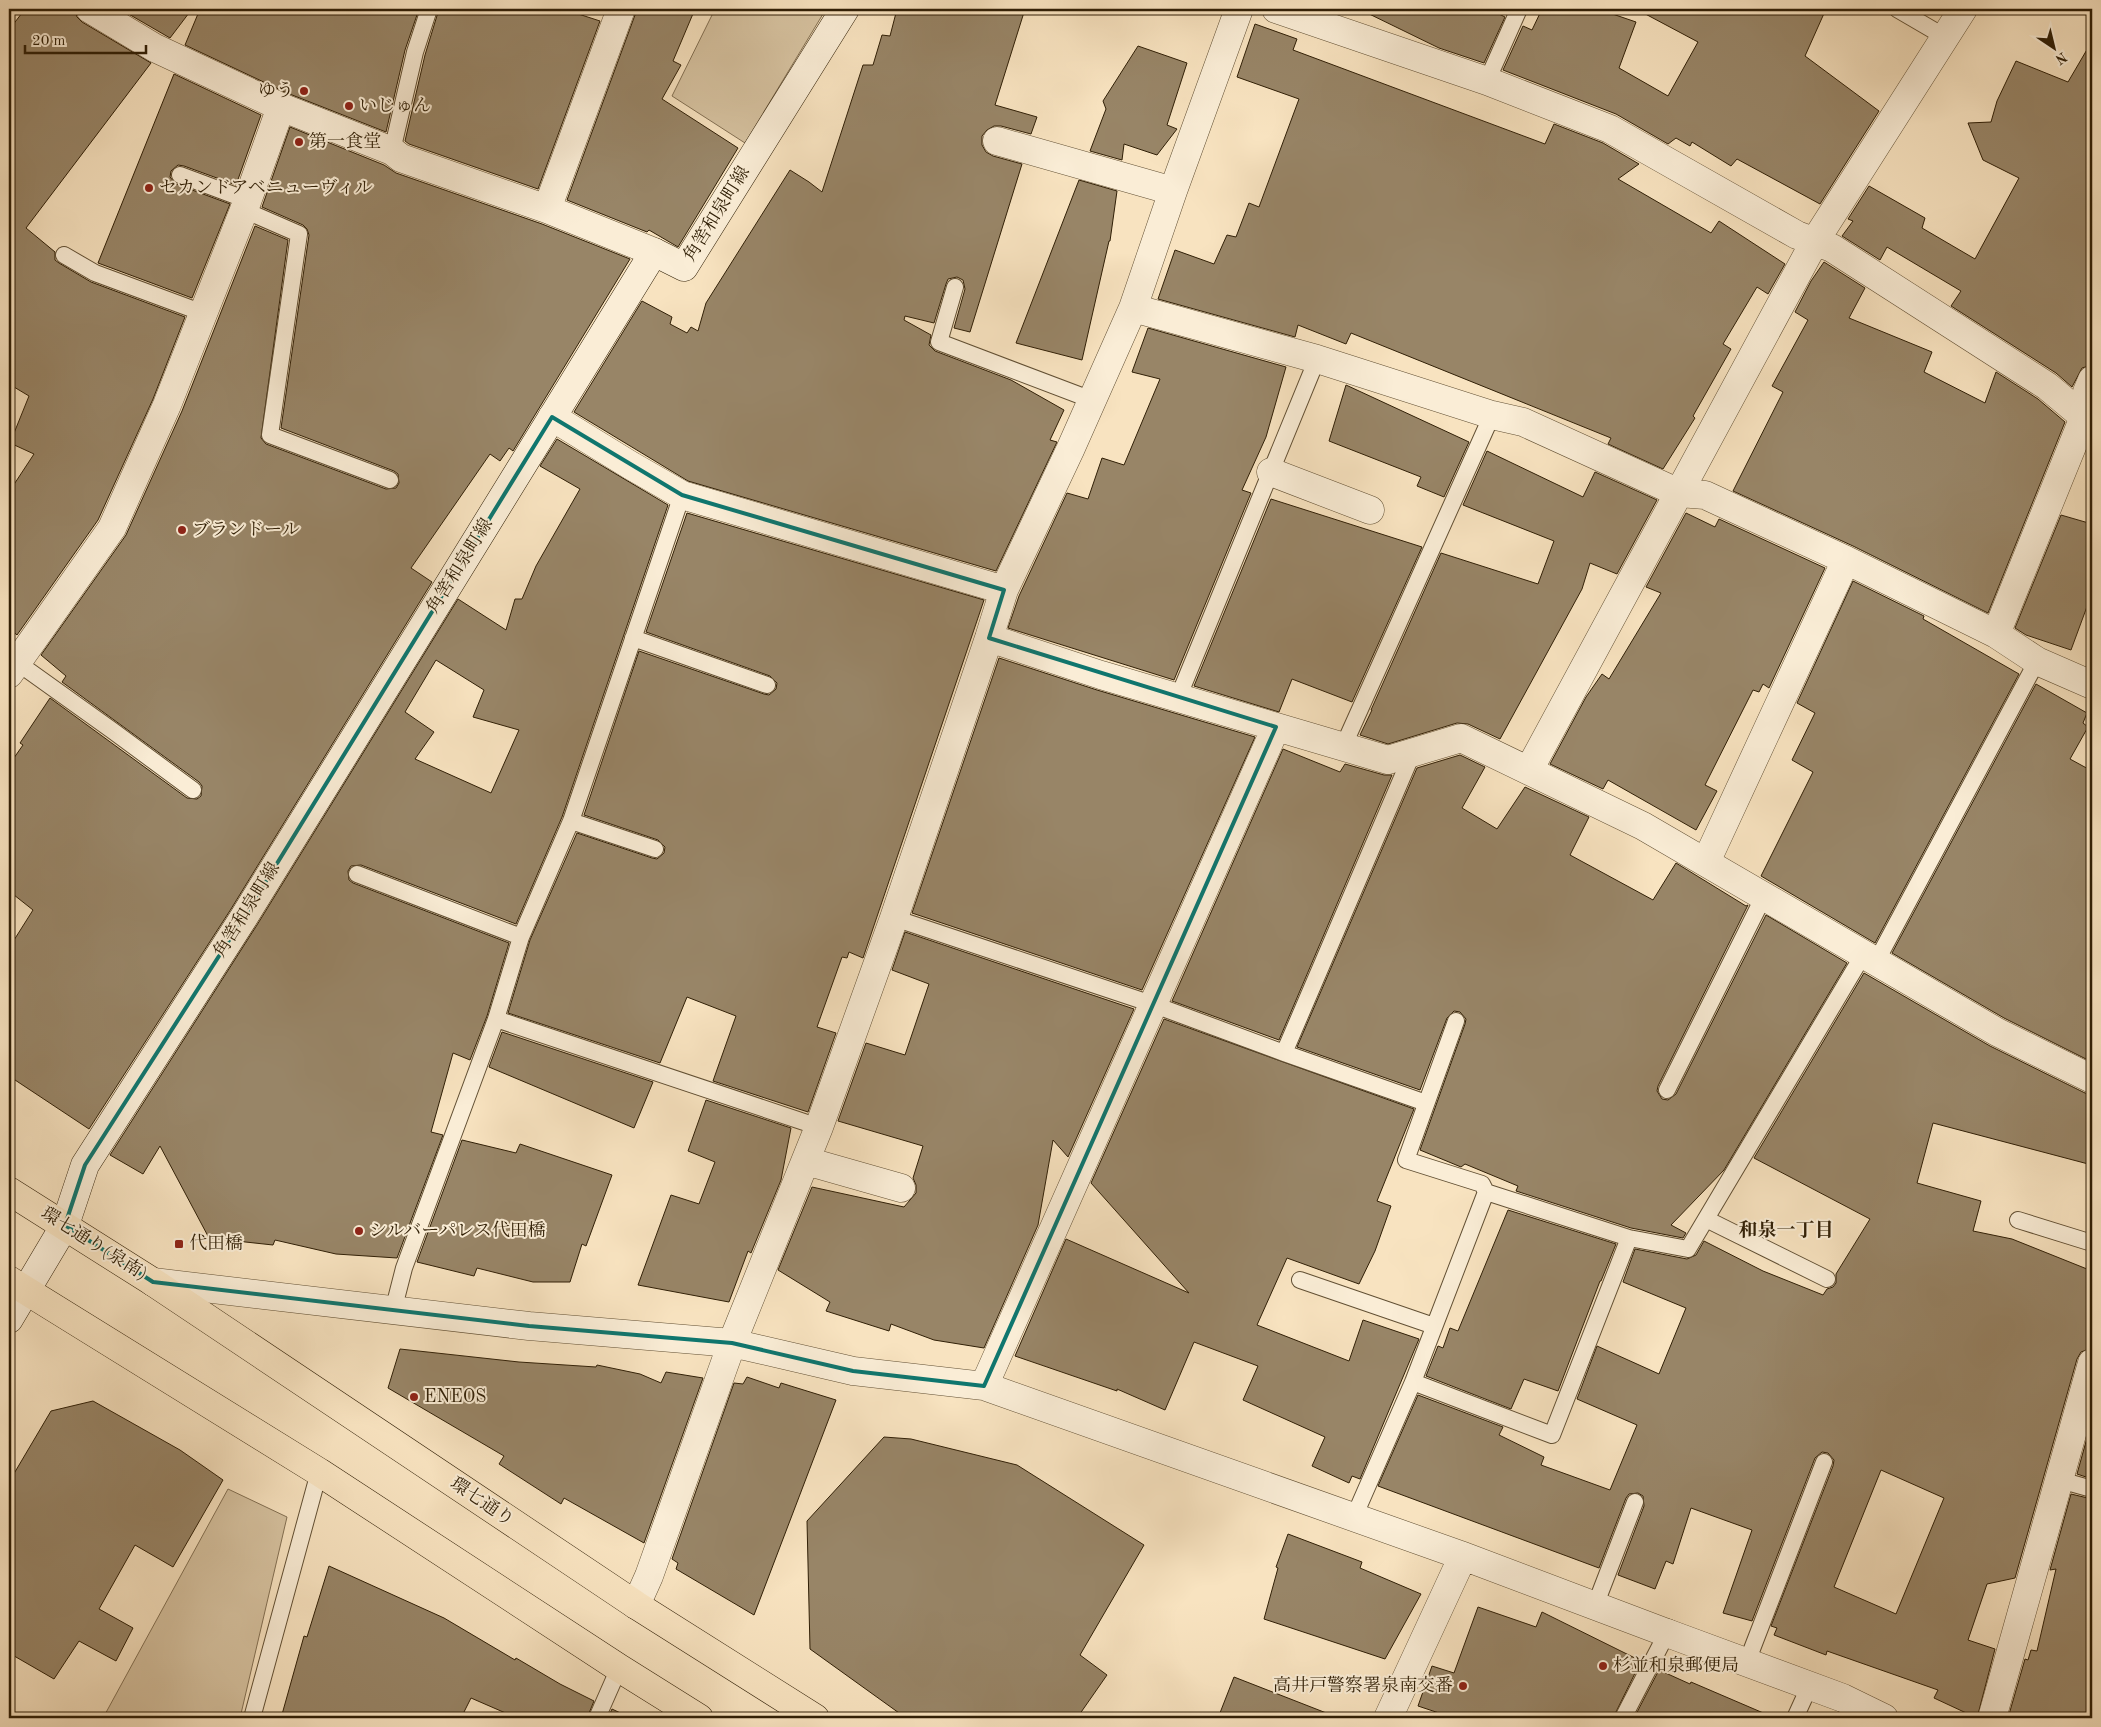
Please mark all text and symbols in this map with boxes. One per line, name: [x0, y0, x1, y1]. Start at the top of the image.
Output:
scale bar: [25, 22, 146, 54]
north arrow: [2028, 22, 2078, 72]
text: 20 m: [32, 34, 66, 49]
text: N: [2052, 49, 2069, 67]
place label: ゆう: [258, 81, 294, 100]
marker: ゆう: [298, 85, 310, 97]
place label: いじゅん: [359, 97, 431, 115]
marker: いじゅん: [343, 100, 355, 112]
place label: 第一食堂: [309, 131, 381, 151]
marker: 第一食堂: [293, 136, 305, 148]
street label: 角筈和泉町線: [679, 162, 753, 265]
place label: セカンドアベニューヴィル: [159, 178, 373, 197]
marker: セカンドアベニューヴィル: [143, 182, 155, 194]
street label: 角筈和泉町線: [422, 514, 496, 617]
place label: ブランドール: [192, 520, 300, 539]
marker: ブランドール: [176, 524, 188, 536]
street label: 角筈和泉町線: [209, 858, 283, 961]
street label: 環七通り(泉南): [38, 1203, 151, 1284]
district label: 和泉一丁目: [1738, 1219, 1834, 1241]
place label: シルバーパレス代田橋: [369, 1220, 546, 1240]
marker: シルバーパレス代田橋: [353, 1225, 365, 1237]
place label: 代田橋: [189, 1233, 243, 1253]
marker: 代田橋: [173, 1238, 185, 1250]
place label: ENEOS: [424, 1388, 486, 1406]
marker: ENEOS: [408, 1391, 420, 1403]
street label: 環七通り: [447, 1473, 518, 1530]
place label: 杉並和泉郵便局: [1613, 1655, 1739, 1675]
marker: 杉並和泉郵便局: [1597, 1660, 1609, 1672]
place label: 高井戸警察署泉南交番: [1273, 1675, 1453, 1695]
marker: 高井戸警察署泉南交番: [1457, 1680, 1469, 1692]

